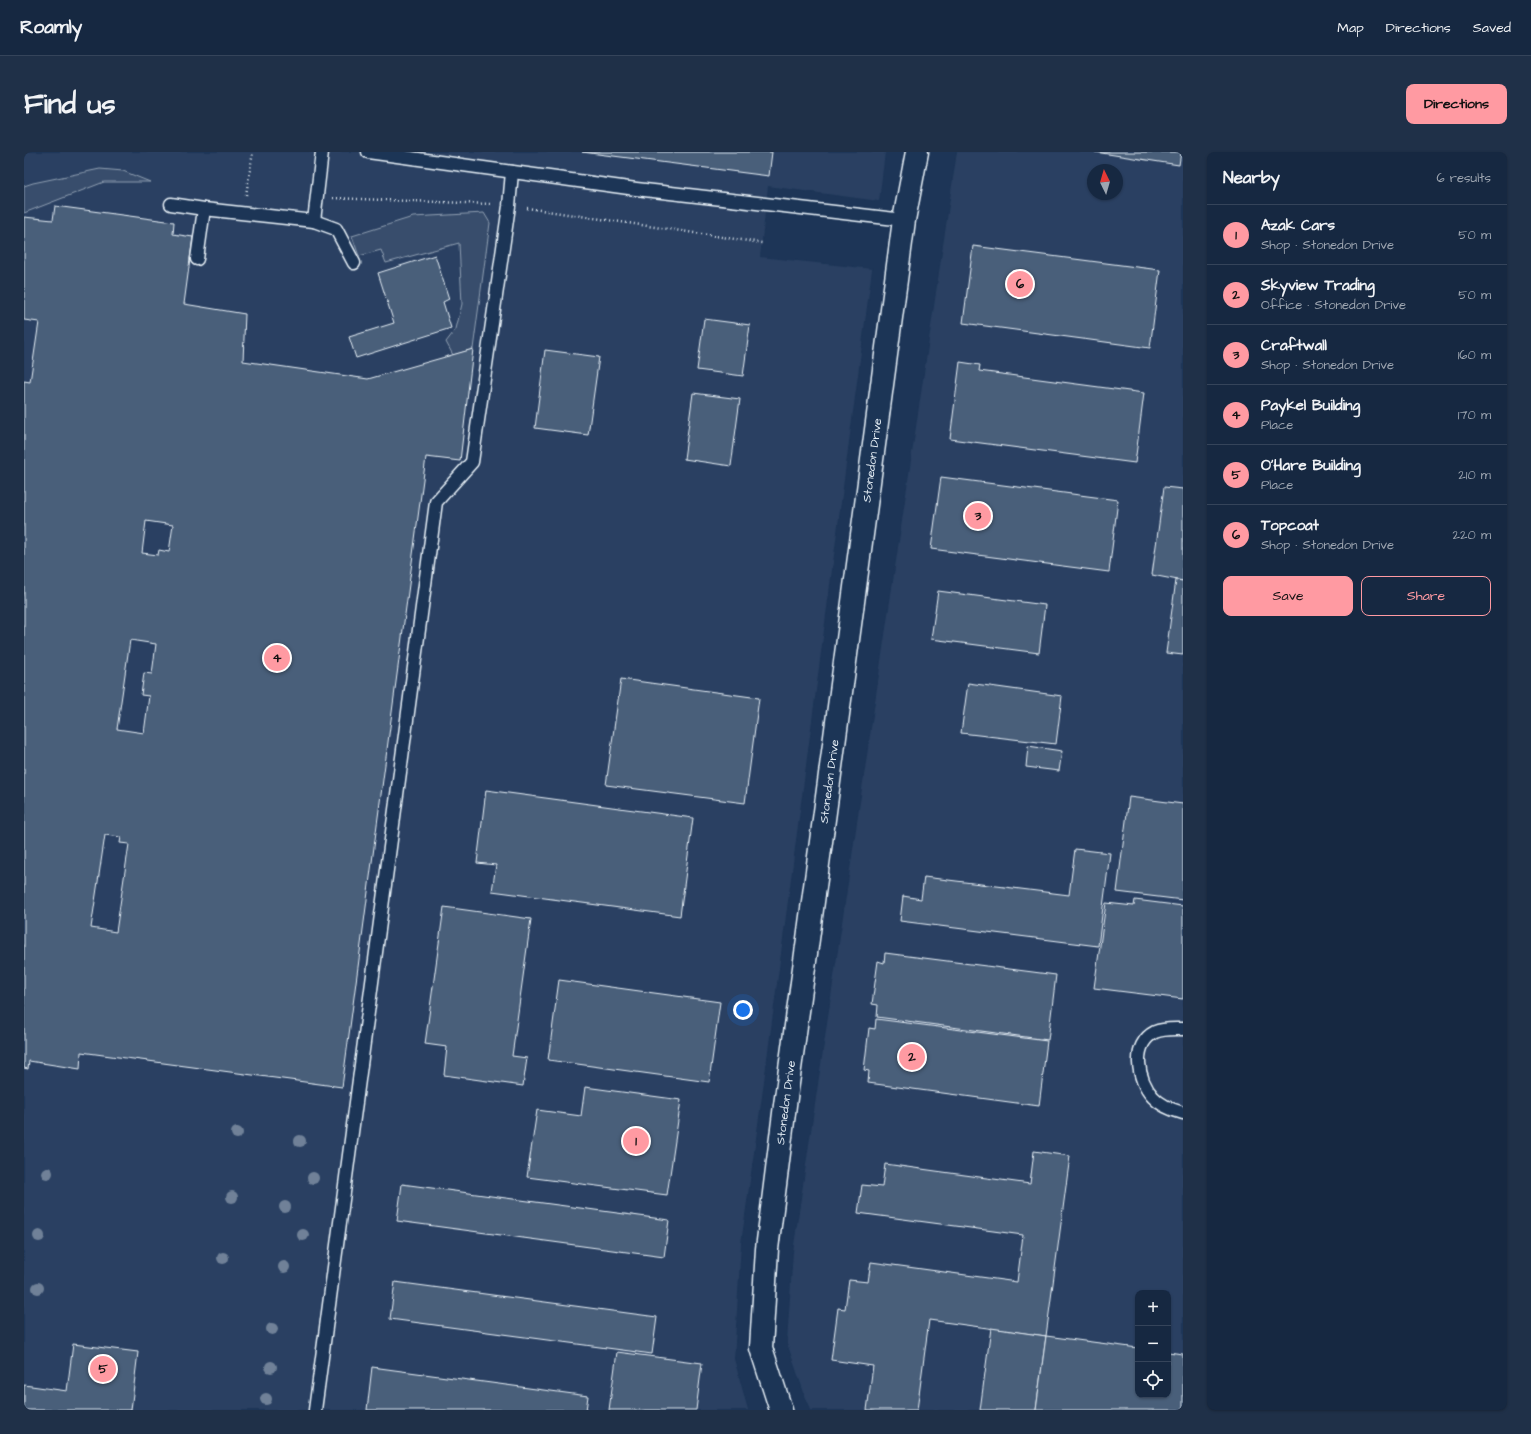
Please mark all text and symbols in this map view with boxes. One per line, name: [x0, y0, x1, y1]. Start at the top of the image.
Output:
text: Roamly: [20, 14, 82, 41]
text: Map: [1337, 18, 1364, 38]
text: Directions: [1386, 18, 1451, 38]
text: Saved: [1473, 18, 1511, 38]
button: Directions: [1406, 84, 1507, 124]
text: Find us: [24, 85, 115, 124]
north arrow: [1087, 164, 1123, 200]
text: Nearby: [1223, 166, 1280, 190]
text: 6 results: [1436, 169, 1491, 187]
text: Azak Cars: [1261, 215, 1335, 236]
text: 1: [1235, 226, 1237, 244]
text: 50 m: [1458, 226, 1491, 244]
text: Shop · Stonedon Drive: [1261, 236, 1394, 254]
pin: 6: [1007, 269, 1033, 299]
text: Skyview Trading: [1261, 275, 1375, 296]
text: 2: [1232, 286, 1240, 304]
text: 50 m: [1458, 286, 1491, 304]
text: Office · Stonedon Drive: [1261, 296, 1406, 314]
text: Craftwall: [1261, 335, 1327, 356]
text: 3: [1233, 346, 1239, 364]
text: 160 m: [1458, 346, 1491, 364]
text: Shop · Stonedon Drive: [1261, 356, 1394, 374]
text: Paykel Building: [1261, 395, 1360, 416]
text: 4: [1232, 406, 1240, 424]
text: 170 m: [1458, 406, 1491, 424]
text: Place: [1261, 416, 1293, 434]
street label: Stonedon Drive: [858, 417, 886, 503]
text: O'Hare Building: [1261, 455, 1361, 476]
text: 5: [1231, 466, 1241, 484]
text: 210 m: [1458, 466, 1491, 484]
text: Place: [1261, 476, 1293, 494]
pin: 3: [965, 501, 991, 531]
text: Topcoat: [1261, 515, 1319, 536]
text: 6: [1232, 526, 1240, 544]
text: 220 m: [1453, 526, 1491, 544]
text: Shop · Stonedon Drive: [1261, 536, 1394, 554]
button: Save: [1223, 576, 1353, 616]
button: Share: [1361, 576, 1491, 616]
pin: 4: [264, 643, 290, 673]
street label: Stonedon Drive: [815, 738, 843, 824]
your location: [733, 1000, 753, 1020]
pin: 2: [899, 1042, 925, 1072]
street label: Stonedon Drive: [772, 1059, 800, 1145]
pin: 1: [623, 1126, 649, 1156]
map controls: [1135, 1290, 1171, 1398]
button: +: [1135, 1290, 1171, 1326]
button: −: [1135, 1326, 1171, 1362]
pin: 5: [90, 1354, 116, 1384]
button: locate: [1135, 1362, 1171, 1398]

